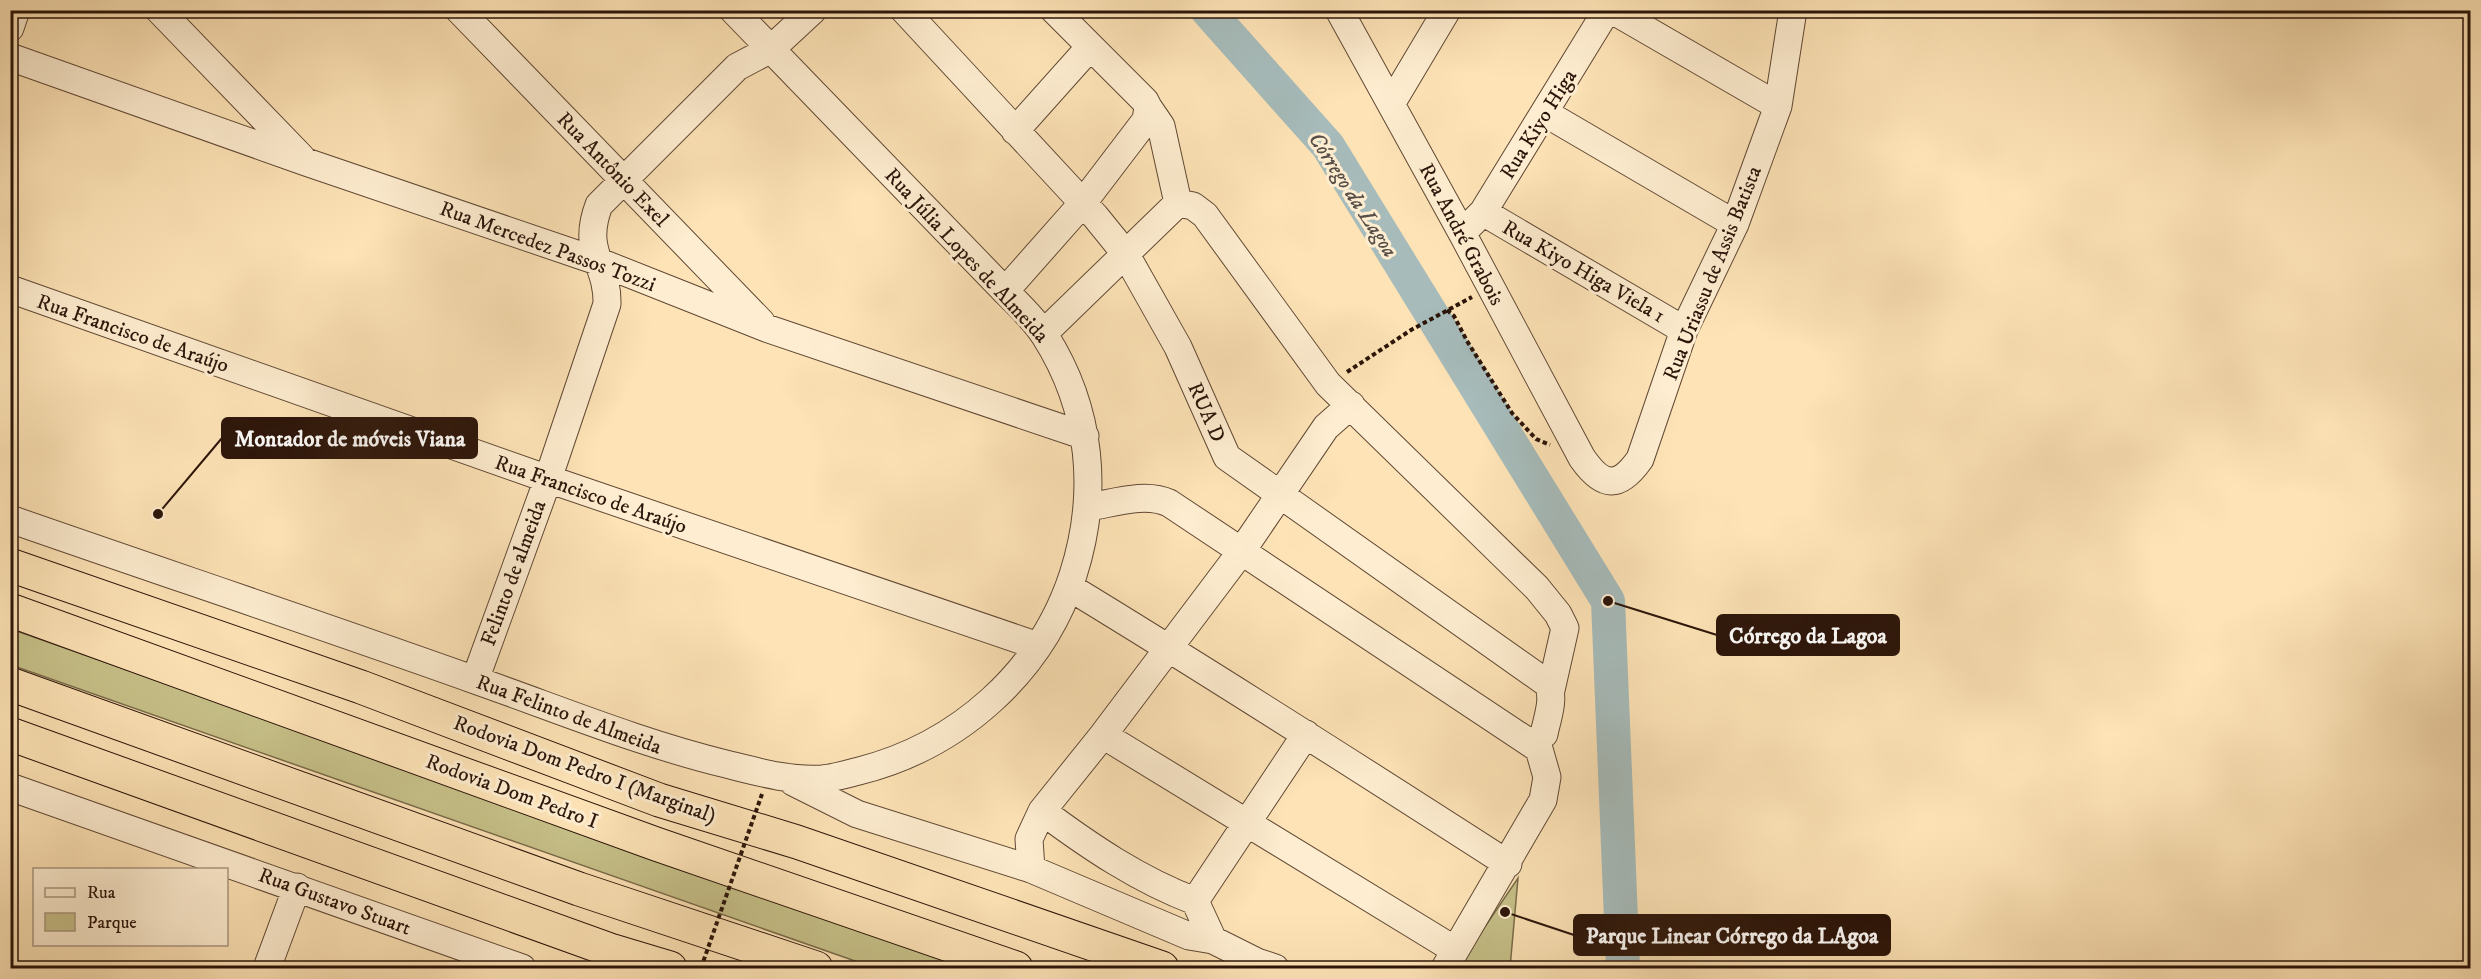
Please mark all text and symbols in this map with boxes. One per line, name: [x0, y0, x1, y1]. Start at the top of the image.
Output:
street label: Rua Kiyo Higa: [1495, 65, 1583, 184]
street label: Rua Antônio Exel: [551, 107, 674, 233]
water label: Córrego da Lagoa: [1302, 127, 1403, 263]
street label: Rua André Grabois: [1413, 159, 1509, 310]
street label: Rua Uriassu de Assis Batista: [1658, 162, 1768, 384]
street label: Rua Júlia Lopes de Almeida: [879, 163, 1054, 349]
street label: Rua Mercedez Passos Tozzi: [436, 196, 659, 298]
street label: Rua Kiyo Higa Viela 1: [1497, 215, 1670, 329]
street label: Rua Francisco de Araújo: [33, 289, 232, 379]
street label: RUA D: [1181, 378, 1231, 446]
callout: Montador de móveis Viana: [222, 418, 477, 458]
text: Montador de móveis Viana: [235, 426, 466, 453]
street label: Rua Francisco de Araújo: [491, 450, 690, 540]
street label: Felinto de almeida: [476, 497, 552, 650]
callout: Córrego da Lagoa: [1717, 615, 1899, 655]
text: Córrego da Lagoa: [1729, 623, 1888, 650]
street label: Rua Felinto de Almeida: [473, 669, 665, 761]
street label: Rodovia Dom Pedro I (Marginal): [450, 710, 720, 828]
street label: Rodovia Dom Pedro I: [423, 748, 601, 834]
street label: Rua Gustavo Stuart: [255, 862, 415, 942]
legend: [33, 868, 228, 946]
text: Rua: [87, 882, 116, 904]
text: Parque: [87, 912, 137, 934]
callout: Parque Linear Córrego da LAgoa: [1574, 915, 1890, 955]
text: Parque Linear Córrego da LAgoa: [1586, 923, 1879, 950]

